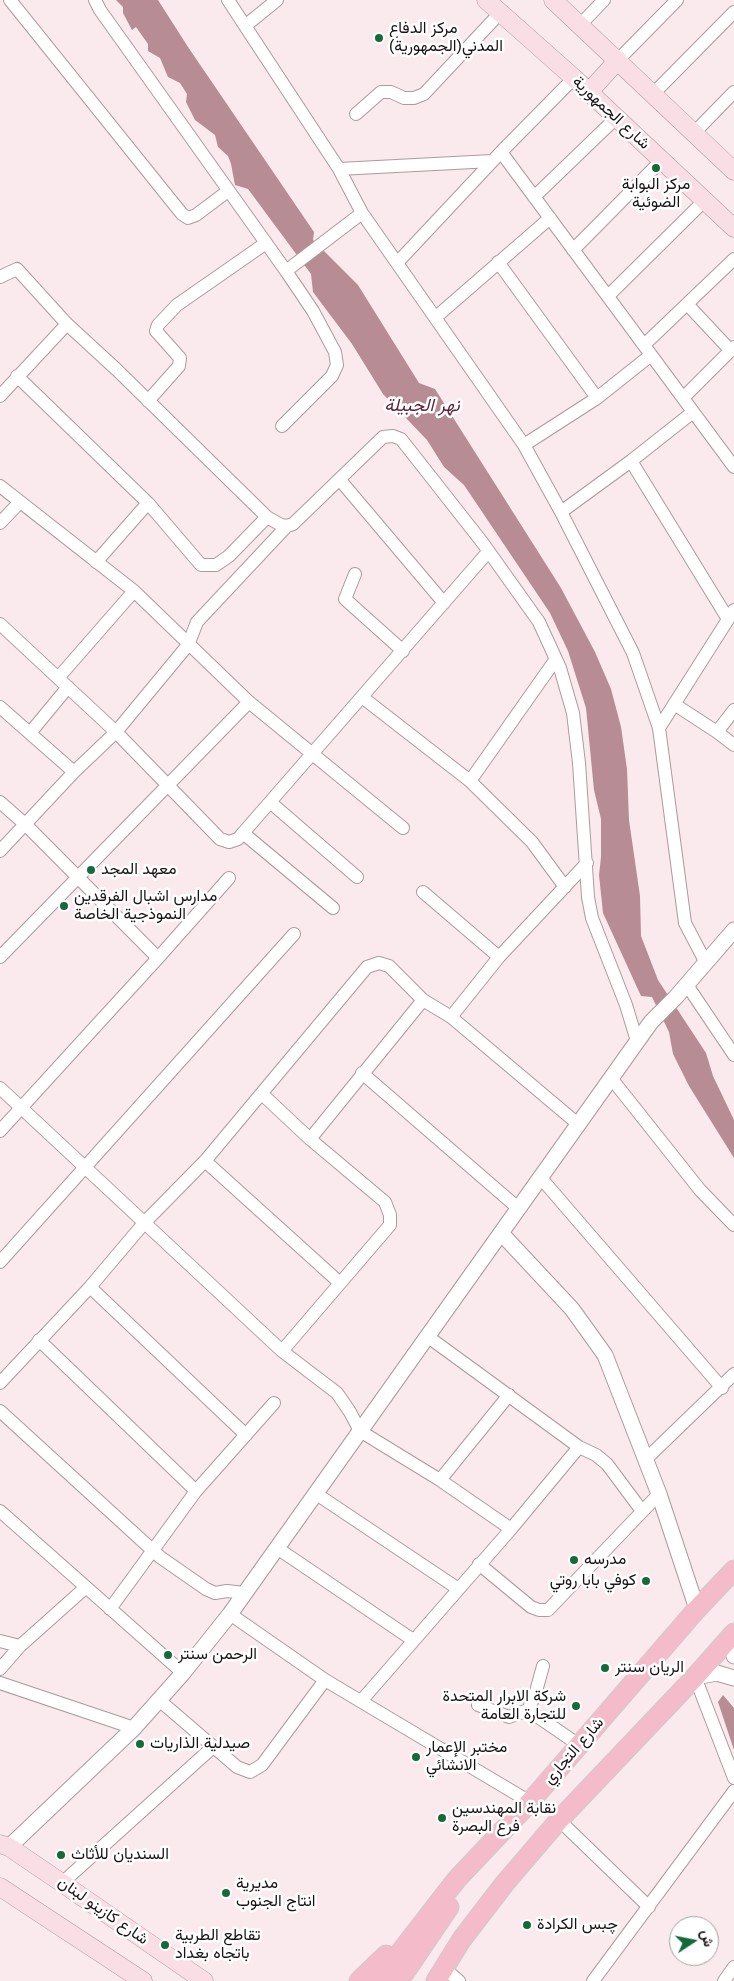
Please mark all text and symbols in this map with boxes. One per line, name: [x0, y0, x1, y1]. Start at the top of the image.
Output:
place label: مركز الدفاع المدني(الجمهورية): [389, 19, 503, 57]
marker: مركز الدفاع المدني(الجمهورية): [373, 32, 385, 44]
street label: شارع الجمهورية: [568, 72, 654, 154]
marker: مركز البوابة الضوئية: [650, 162, 662, 174]
place label: مركز البوابة الضوئية: [622, 175, 690, 213]
water label: نهر الجبيلة: [384, 395, 460, 417]
place label: معهد المجد: [101, 860, 177, 880]
marker: معهد المجد: [85, 864, 97, 876]
place label: مدارس اشبال الفرقدين النموذجية الخاصة: [74, 887, 217, 925]
marker: مدارس اشبال الفرقدين النموذجية الخاصة: [58, 900, 70, 912]
place label: مدرسه: [584, 1550, 626, 1570]
marker: مدرسه: [568, 1554, 580, 1566]
place label: كوفي بابا روتي: [550, 1571, 636, 1591]
marker: كوفي بابا روتي: [640, 1575, 652, 1587]
place label: الرحمن سنتر: [178, 1645, 257, 1665]
marker: الرحمن سنتر: [162, 1649, 174, 1661]
place label: الريان سنتر: [615, 1658, 684, 1678]
marker: الريان سنتر: [599, 1662, 611, 1674]
place label: شركة الابرار المتحدة للتجارة العامة: [443, 1687, 566, 1725]
marker: شركة الابرار المتحدة للتجارة العامة: [570, 1700, 582, 1712]
street label: شارع التجاري: [540, 1714, 608, 1788]
place label: صيدلية الذاريات: [150, 1734, 250, 1754]
marker: صيدلية الذاريات: [134, 1738, 146, 1750]
place label: مختبر الإعمار الانشائي: [426, 1738, 507, 1776]
marker: مختبر الإعمار الانشائي: [410, 1751, 422, 1763]
place label: نقابة المهندسين فرع البصرة: [452, 1799, 556, 1837]
marker: نقابة المهندسين فرع البصرة: [436, 1812, 448, 1824]
place label: السنديان للأثاث: [71, 1845, 169, 1865]
marker: السنديان للأثاث: [55, 1849, 67, 1861]
street label: شارع كازينو لبنان: [54, 1873, 152, 1949]
place label: مديرية انتاج الجنوب: [236, 1874, 315, 1912]
marker: مديرية انتاج الجنوب: [220, 1887, 232, 1899]
place label: چبس الكرادة: [537, 1915, 618, 1935]
north arrow: [669, 1916, 719, 1966]
marker: چبس الكرادة: [521, 1919, 533, 1931]
place label: تقاطع الطربية باتجاه بغداد: [175, 1926, 261, 1964]
text: ش: [698, 1929, 717, 1948]
marker: تقاطع الطربية باتجاه بغداد: [159, 1939, 171, 1951]

